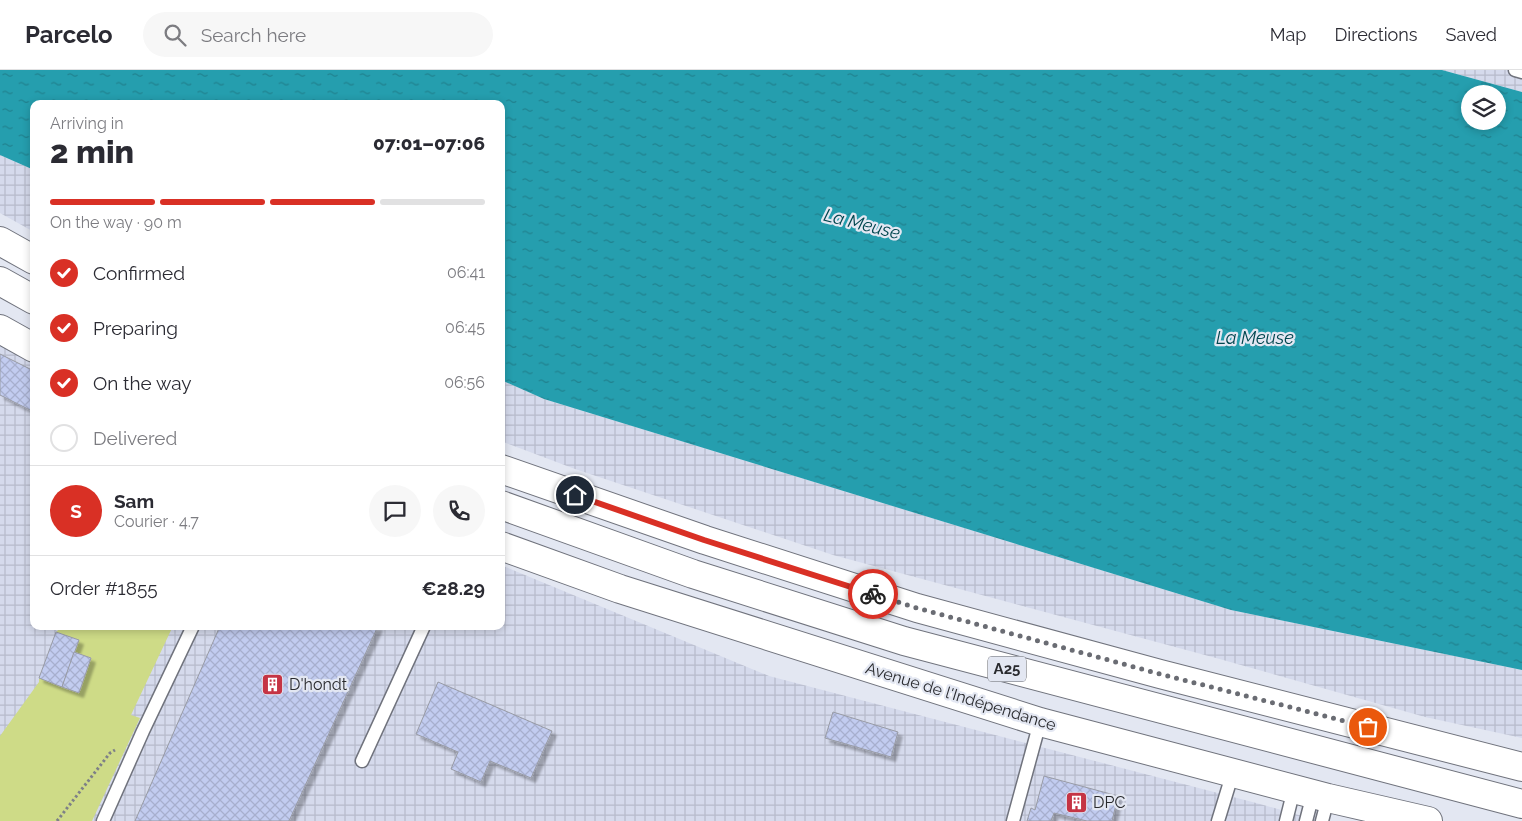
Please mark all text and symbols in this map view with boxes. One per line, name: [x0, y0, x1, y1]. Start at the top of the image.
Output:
search box: [143, 12, 493, 57]
text: Parcelo: [25, 20, 113, 49]
icon: search: [161, 21, 189, 49]
text: Search here: [201, 24, 306, 46]
text: Map: [1270, 24, 1306, 45]
text: Directions: [1334, 24, 1418, 45]
text: Saved: [1446, 24, 1497, 45]
map controls: [1461, 85, 1506, 130]
button: layers: [1461, 85, 1506, 130]
text: Arriving in: [50, 114, 124, 133]
text: 07:01–07:06: [373, 132, 485, 154]
text: 2 min: [50, 133, 134, 170]
water label: La Meuse: [822, 204, 903, 243]
text: On the way · 90 m: [50, 213, 182, 232]
icon: check: [50, 259, 78, 287]
text: Confirmed: [93, 262, 185, 284]
text: 06:41: [447, 263, 485, 282]
icon: check: [50, 314, 78, 342]
text: Preparing: [93, 317, 178, 339]
text: 06:45: [445, 318, 485, 337]
water label: La Meuse: [1216, 327, 1294, 348]
icon: check: [50, 369, 78, 397]
text: On the way: [93, 372, 192, 394]
text: 06:56: [444, 373, 485, 392]
text: Delivered: [93, 427, 177, 449]
pin: [554, 474, 596, 516]
icon: home: [561, 481, 589, 509]
button: chat: [369, 485, 421, 537]
button: phone: [433, 485, 485, 537]
text: Sam: [114, 490, 154, 512]
text: S: [70, 500, 82, 522]
text: Courier · 4.7: [114, 512, 199, 531]
courier: [848, 569, 898, 619]
text: Order #1855: [50, 577, 158, 599]
text: €28.29: [421, 577, 485, 599]
icon: bike: [859, 580, 887, 608]
road number: A25: [988, 656, 1026, 682]
street label: Avenue de l'Indépendance: [863, 658, 1058, 735]
building icon: D'hondt: [261, 672, 285, 696]
place label: D'hondt: [289, 675, 348, 694]
pin: [1347, 706, 1389, 748]
icon: bag: [1354, 713, 1382, 741]
building icon: DPC: [1065, 790, 1089, 814]
place label: DPC: [1093, 793, 1125, 812]

